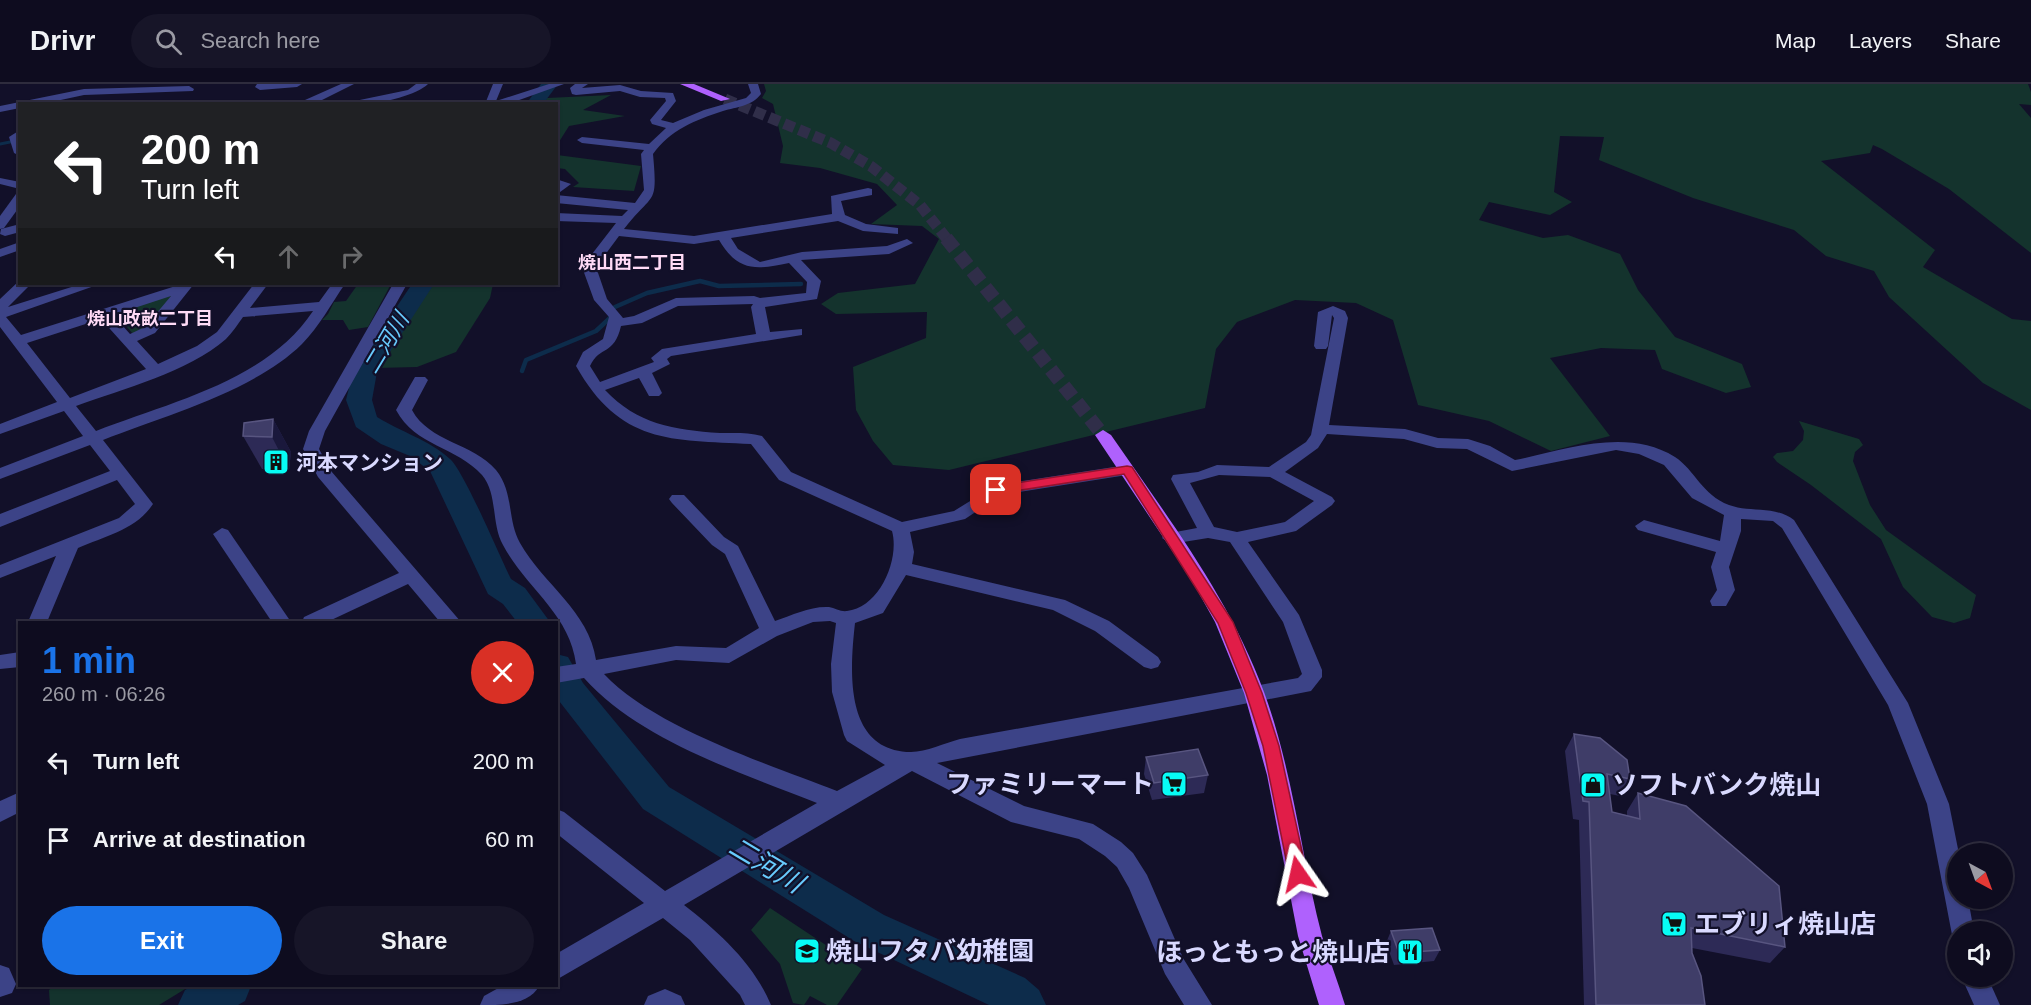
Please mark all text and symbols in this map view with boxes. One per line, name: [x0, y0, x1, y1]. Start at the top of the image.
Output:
search box: [131, 14, 551, 68]
text: Drivr: [30, 25, 95, 56]
icon: search: [152, 25, 185, 58]
text: Search here: [200, 28, 320, 53]
text: Map: [1775, 29, 1816, 52]
text: Layers: [1849, 29, 1912, 52]
text: Share: [1945, 29, 2001, 52]
icon: left: [42, 126, 120, 204]
text: 200 m: [141, 126, 260, 173]
text: Turn left: [141, 175, 239, 205]
icon: left: [209, 240, 242, 273]
icon: ahead: [272, 240, 305, 273]
icon: right: [335, 240, 368, 273]
district label: 焼山西二丁目: [578, 253, 686, 273]
water label: 二河川: [358, 307, 415, 378]
district label: 焼山政畝二丁目: [87, 308, 213, 329]
building icon: 河本マンション: [261, 447, 291, 477]
place label: 河本マンション: [296, 451, 443, 474]
pin: [970, 464, 1021, 515]
icon: arrive: [979, 473, 1012, 506]
text: 1 min: [42, 640, 136, 681]
button: close: [471, 641, 534, 704]
text: 260 m · 06:26: [42, 683, 165, 705]
icon: left: [42, 746, 75, 779]
text: Turn left: [93, 749, 179, 774]
text: 200 m: [473, 749, 534, 774]
place label: ファミリーマート: [946, 769, 1154, 799]
supermarket icon: ファミリーマート: [1159, 769, 1189, 799]
shop icon: ソフトバンク焼山: [1578, 770, 1608, 800]
place label: ソフトバンク焼山: [1612, 770, 1821, 800]
icon: arrive: [42, 824, 75, 857]
text: Arrive at destination: [93, 827, 306, 852]
text: 60 m: [485, 827, 534, 852]
water label: 二河川: [724, 831, 811, 900]
position arrow: [1266, 842, 1330, 906]
north arrow: [1947, 843, 2013, 909]
map controls: [1947, 843, 2013, 987]
button: Exit: [42, 906, 282, 975]
button: Share: [294, 906, 534, 975]
supermarket icon: エブリィ焼山店: [1659, 909, 1689, 939]
place label: エブリィ焼山店: [1694, 909, 1876, 939]
button: sound: [1947, 921, 2013, 987]
school or university icon: 焼山フタバ幼稚園: [792, 936, 822, 966]
place label: 焼山フタバ幼稚園: [826, 936, 1034, 966]
place label: ほっともっと焼山店: [1156, 937, 1390, 967]
restaurant icon: ほっともっと焼山店: [1395, 937, 1425, 967]

